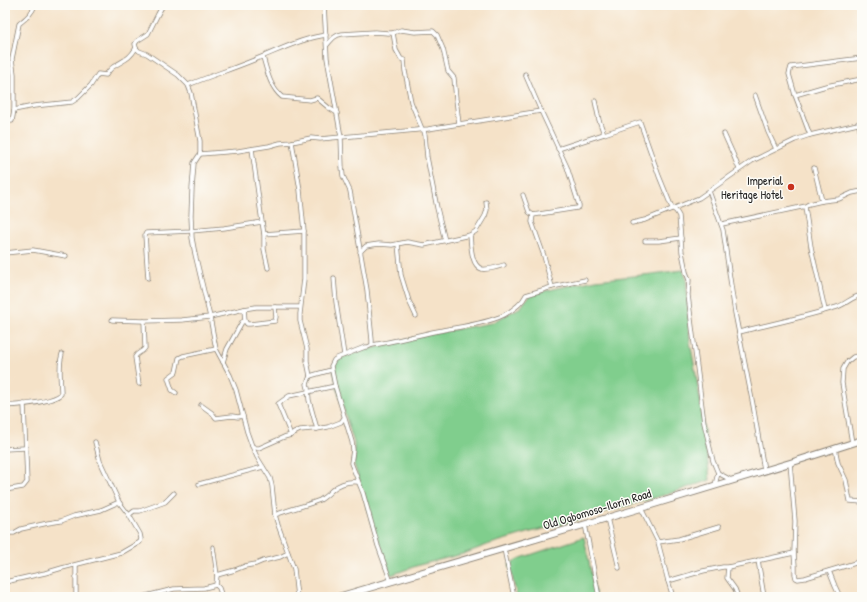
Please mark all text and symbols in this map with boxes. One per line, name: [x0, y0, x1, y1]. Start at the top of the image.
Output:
place label: Imperial Heritage Hotel: [721, 172, 784, 203]
marker: Imperial Heritage Hotel: [786, 182, 796, 192]
street label: Old Ogbomoso-Ilorin Road: [541, 484, 654, 534]

